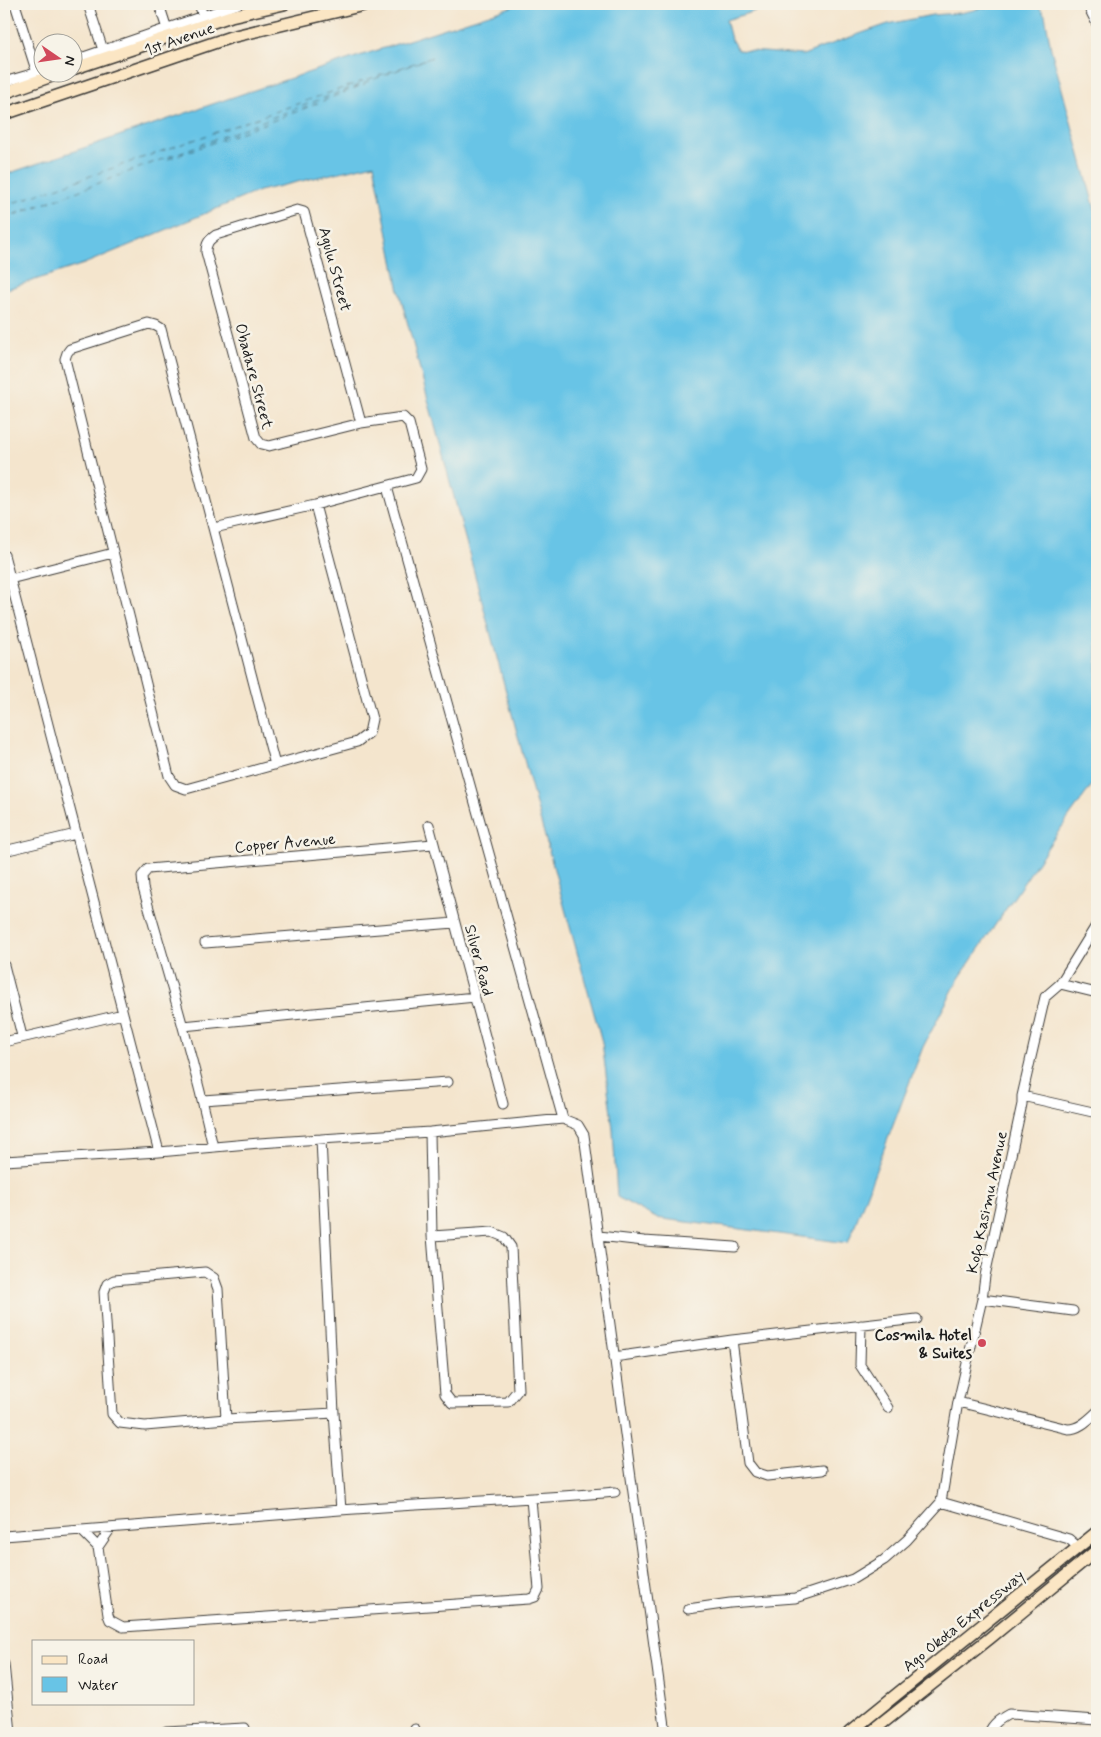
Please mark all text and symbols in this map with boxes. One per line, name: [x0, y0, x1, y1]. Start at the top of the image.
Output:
street label: 1st Avenue: [142, 18, 217, 61]
north arrow: [32, 32, 82, 82]
text: N: [60, 54, 80, 67]
street label: Agulu Street: [313, 225, 356, 314]
street label: Obadare Street: [229, 321, 278, 432]
street label: Copper Avenue: [234, 829, 337, 858]
street label: Silver Road: [459, 922, 498, 998]
street label: Kofo Kasimu Avenue: [962, 1129, 1015, 1276]
place label: Cosmila Hotel & Suites: [874, 1325, 973, 1364]
marker: Cosmila Hotel & Suites: [976, 1337, 988, 1349]
street label: Ago Okota Expressway: [899, 1565, 1029, 1677]
legend: [32, 1640, 195, 1704]
text: Road: [78, 1650, 108, 1670]
text: Water: [78, 1676, 118, 1696]

